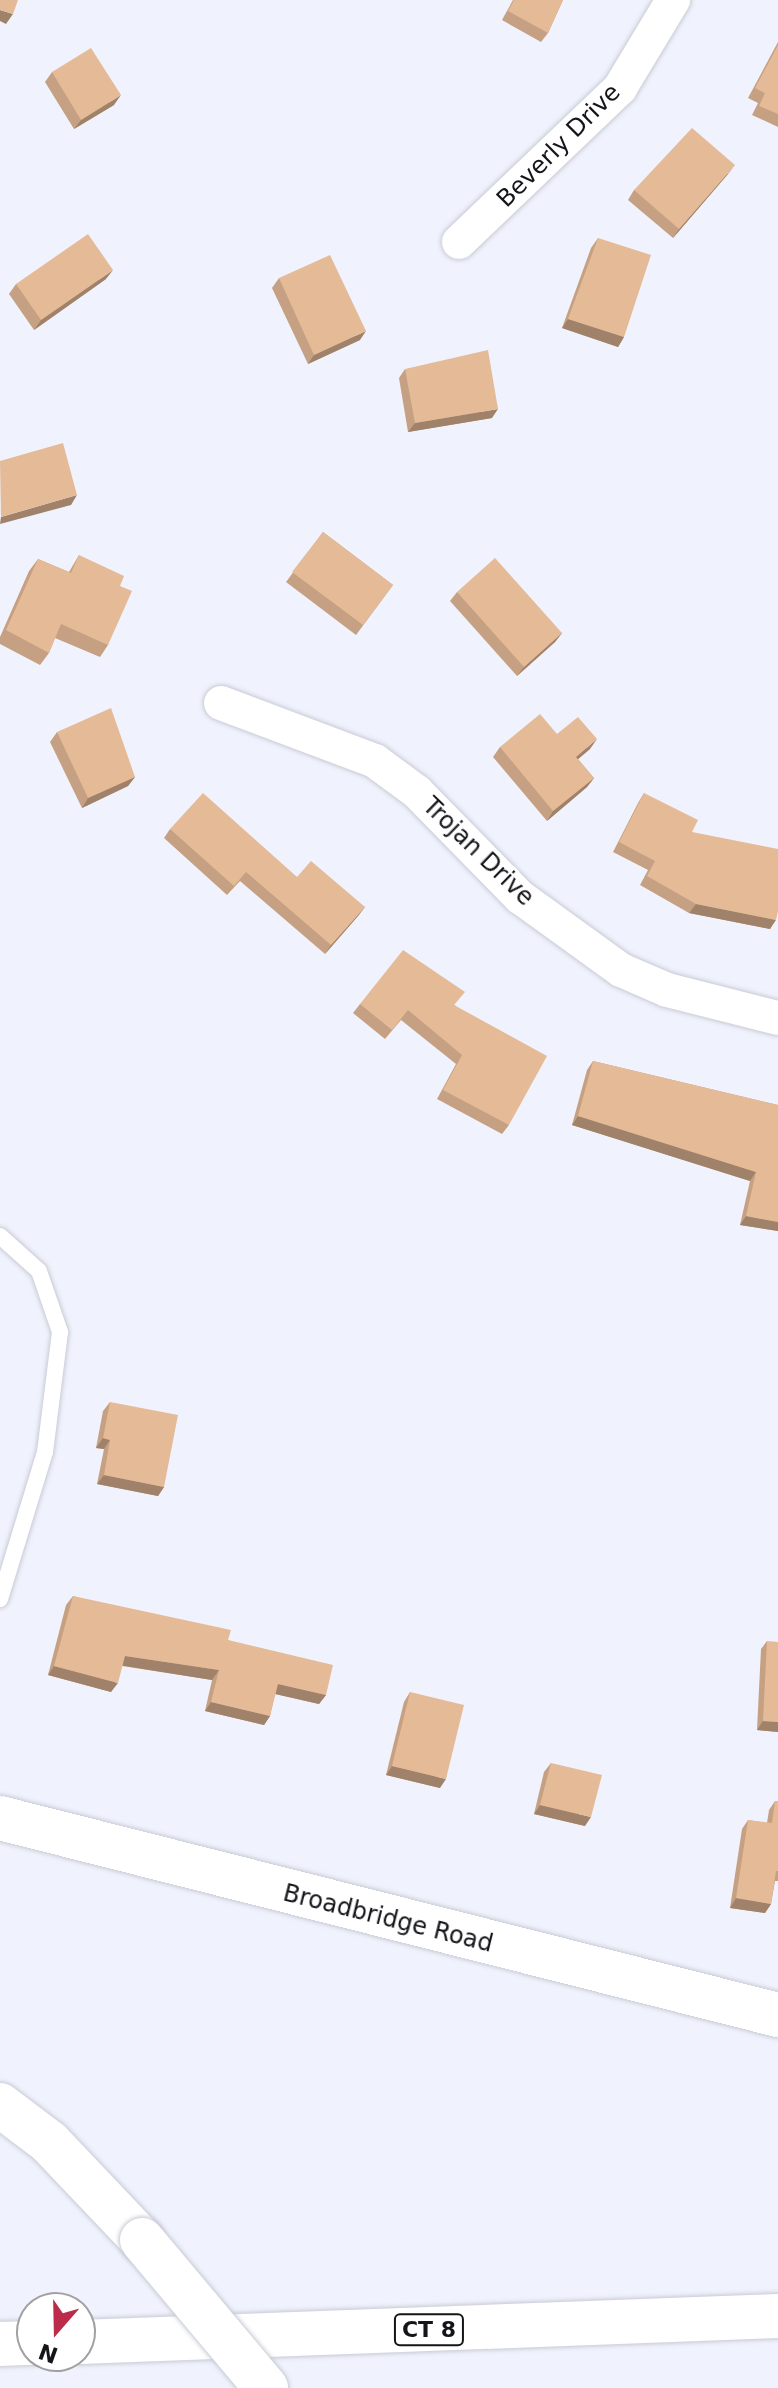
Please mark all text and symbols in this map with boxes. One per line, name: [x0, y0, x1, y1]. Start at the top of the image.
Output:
street label: Beverly Drive: [491, 78, 627, 214]
street label: Trojan Drive: [416, 792, 540, 912]
street label: Broadbridge Road: [280, 1879, 496, 1959]
north arrow: [16, 2292, 96, 2372]
road number: CT 8: [393, 2312, 465, 2348]
text: N: [35, 2338, 61, 2368]

